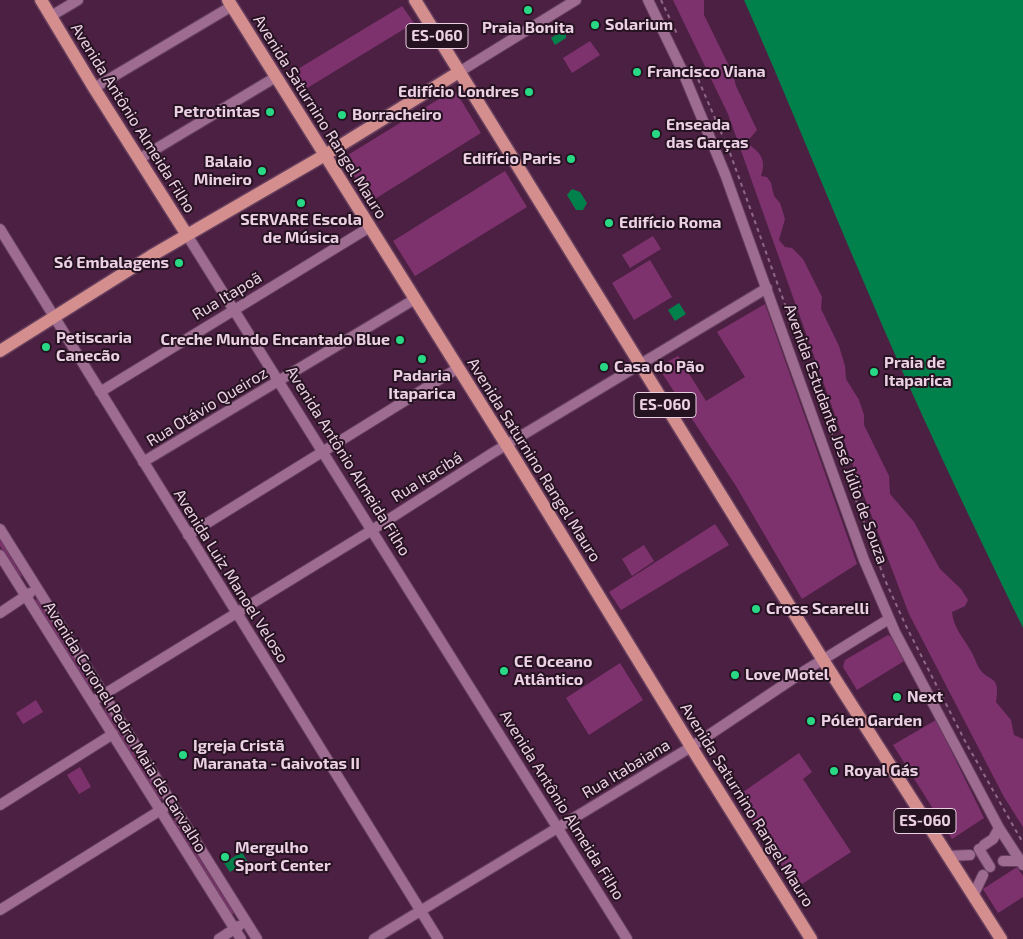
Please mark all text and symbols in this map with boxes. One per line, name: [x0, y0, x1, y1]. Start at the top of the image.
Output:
marker: Praia Bonita: [522, 4, 534, 16]
street label: Avenida Saturnino Rangel Mauro: [249, 11, 391, 223]
place label: Solarium: [605, 15, 673, 35]
place label: Praia Bonita: [482, 18, 574, 38]
marker: Solarium: [589, 19, 601, 31]
street label: Avenida Antônio Almeida Filho: [66, 20, 200, 216]
road number: ES-060: [406, 24, 468, 48]
place label: Francisco Viana: [647, 62, 766, 82]
marker: Francisco Viana: [631, 66, 643, 78]
place label: Edifício Londres: [398, 82, 519, 102]
marker: Edifício Londres: [523, 86, 535, 98]
place label: Petrotintas: [174, 102, 260, 122]
place label: Borracheiro: [352, 105, 442, 125]
marker: Petrotintas: [264, 106, 276, 118]
marker: Borracheiro: [336, 109, 348, 121]
place label: Enseada das Garças: [666, 115, 749, 153]
marker: Enseada das Garças: [650, 128, 662, 140]
place label: Edifício Paris: [463, 149, 561, 169]
place label: Balaio Mineiro: [194, 152, 252, 190]
marker: Edifício Paris: [565, 153, 577, 165]
marker: Balaio Mineiro: [256, 165, 268, 177]
marker: SERVARE Escola de Música: [295, 197, 307, 209]
place label: SERVARE Escola de Música: [240, 210, 362, 248]
place label: Edifício Roma: [619, 213, 721, 233]
marker: Edifício Roma: [603, 217, 615, 229]
place label: Só Embalagens: [54, 253, 169, 273]
marker: Só Embalagens: [173, 257, 185, 269]
street label: Rua Itapoã: [189, 268, 265, 324]
street label: Avenida Estudante José Júlio de Souza: [780, 301, 892, 567]
place label: Petiscaria Canecão: [56, 328, 132, 366]
place label: Creche Mundo Encantado Blue: [161, 330, 390, 350]
marker: Creche Mundo Encantado Blue: [394, 334, 406, 346]
marker: Petiscaria Canecão: [40, 341, 52, 353]
marker: Padaria Itaparica: [416, 353, 428, 365]
place label: Praia de Itaparica: [884, 353, 952, 391]
street label: Avenida Saturnino Rangel Mauro: [463, 354, 605, 566]
place label: Casa do Pão: [614, 357, 704, 377]
marker: Casa do Pão: [598, 361, 610, 373]
street label: Rua Otávio Queiroz: [143, 363, 271, 451]
street label: Avenida Antônio Almeida Filho: [281, 363, 415, 559]
place label: Padaria Itaparica: [388, 366, 456, 404]
marker: Praia de Itaparica: [868, 366, 880, 378]
road number: ES-060: [634, 392, 696, 418]
street label: Rua Itacibá: [388, 448, 466, 506]
street label: Avenida Luiz Manoel Veloso: [170, 486, 292, 666]
street label: Avenida Coronel Pedro Maia de Carvalho: [39, 598, 211, 856]
place label: Cross Scarelli: [766, 599, 869, 619]
marker: Cross Scarelli: [750, 603, 762, 615]
place label: CE Oceano Atlântico: [514, 652, 592, 690]
marker: CE Oceano Atlântico: [498, 665, 510, 677]
place label: Love Motel: [745, 665, 829, 685]
marker: Love Motel: [729, 669, 741, 681]
place label: Next: [907, 687, 943, 707]
marker: Next: [891, 691, 903, 703]
street label: Avenida Saturnino Rangel Mauro: [676, 699, 818, 911]
street label: Avenida Antônio Almeida Filho: [495, 707, 629, 903]
place label: Pólen Garden: [821, 711, 922, 731]
marker: Pólen Garden: [805, 715, 817, 727]
street label: Rua Itabaiana: [579, 735, 673, 803]
place label: Igreja Cristã Maranata - Gaivotas II: [193, 736, 360, 774]
marker: Igreja Cristã Maranata - Gaivotas II: [177, 749, 189, 761]
place label: Royal Gás: [844, 761, 918, 781]
marker: Royal Gás: [828, 765, 840, 777]
road number: ES-060: [894, 808, 956, 834]
place label: Mergulho Sport Center: [235, 838, 331, 876]
marker: Mergulho Sport Center: [219, 851, 231, 863]

